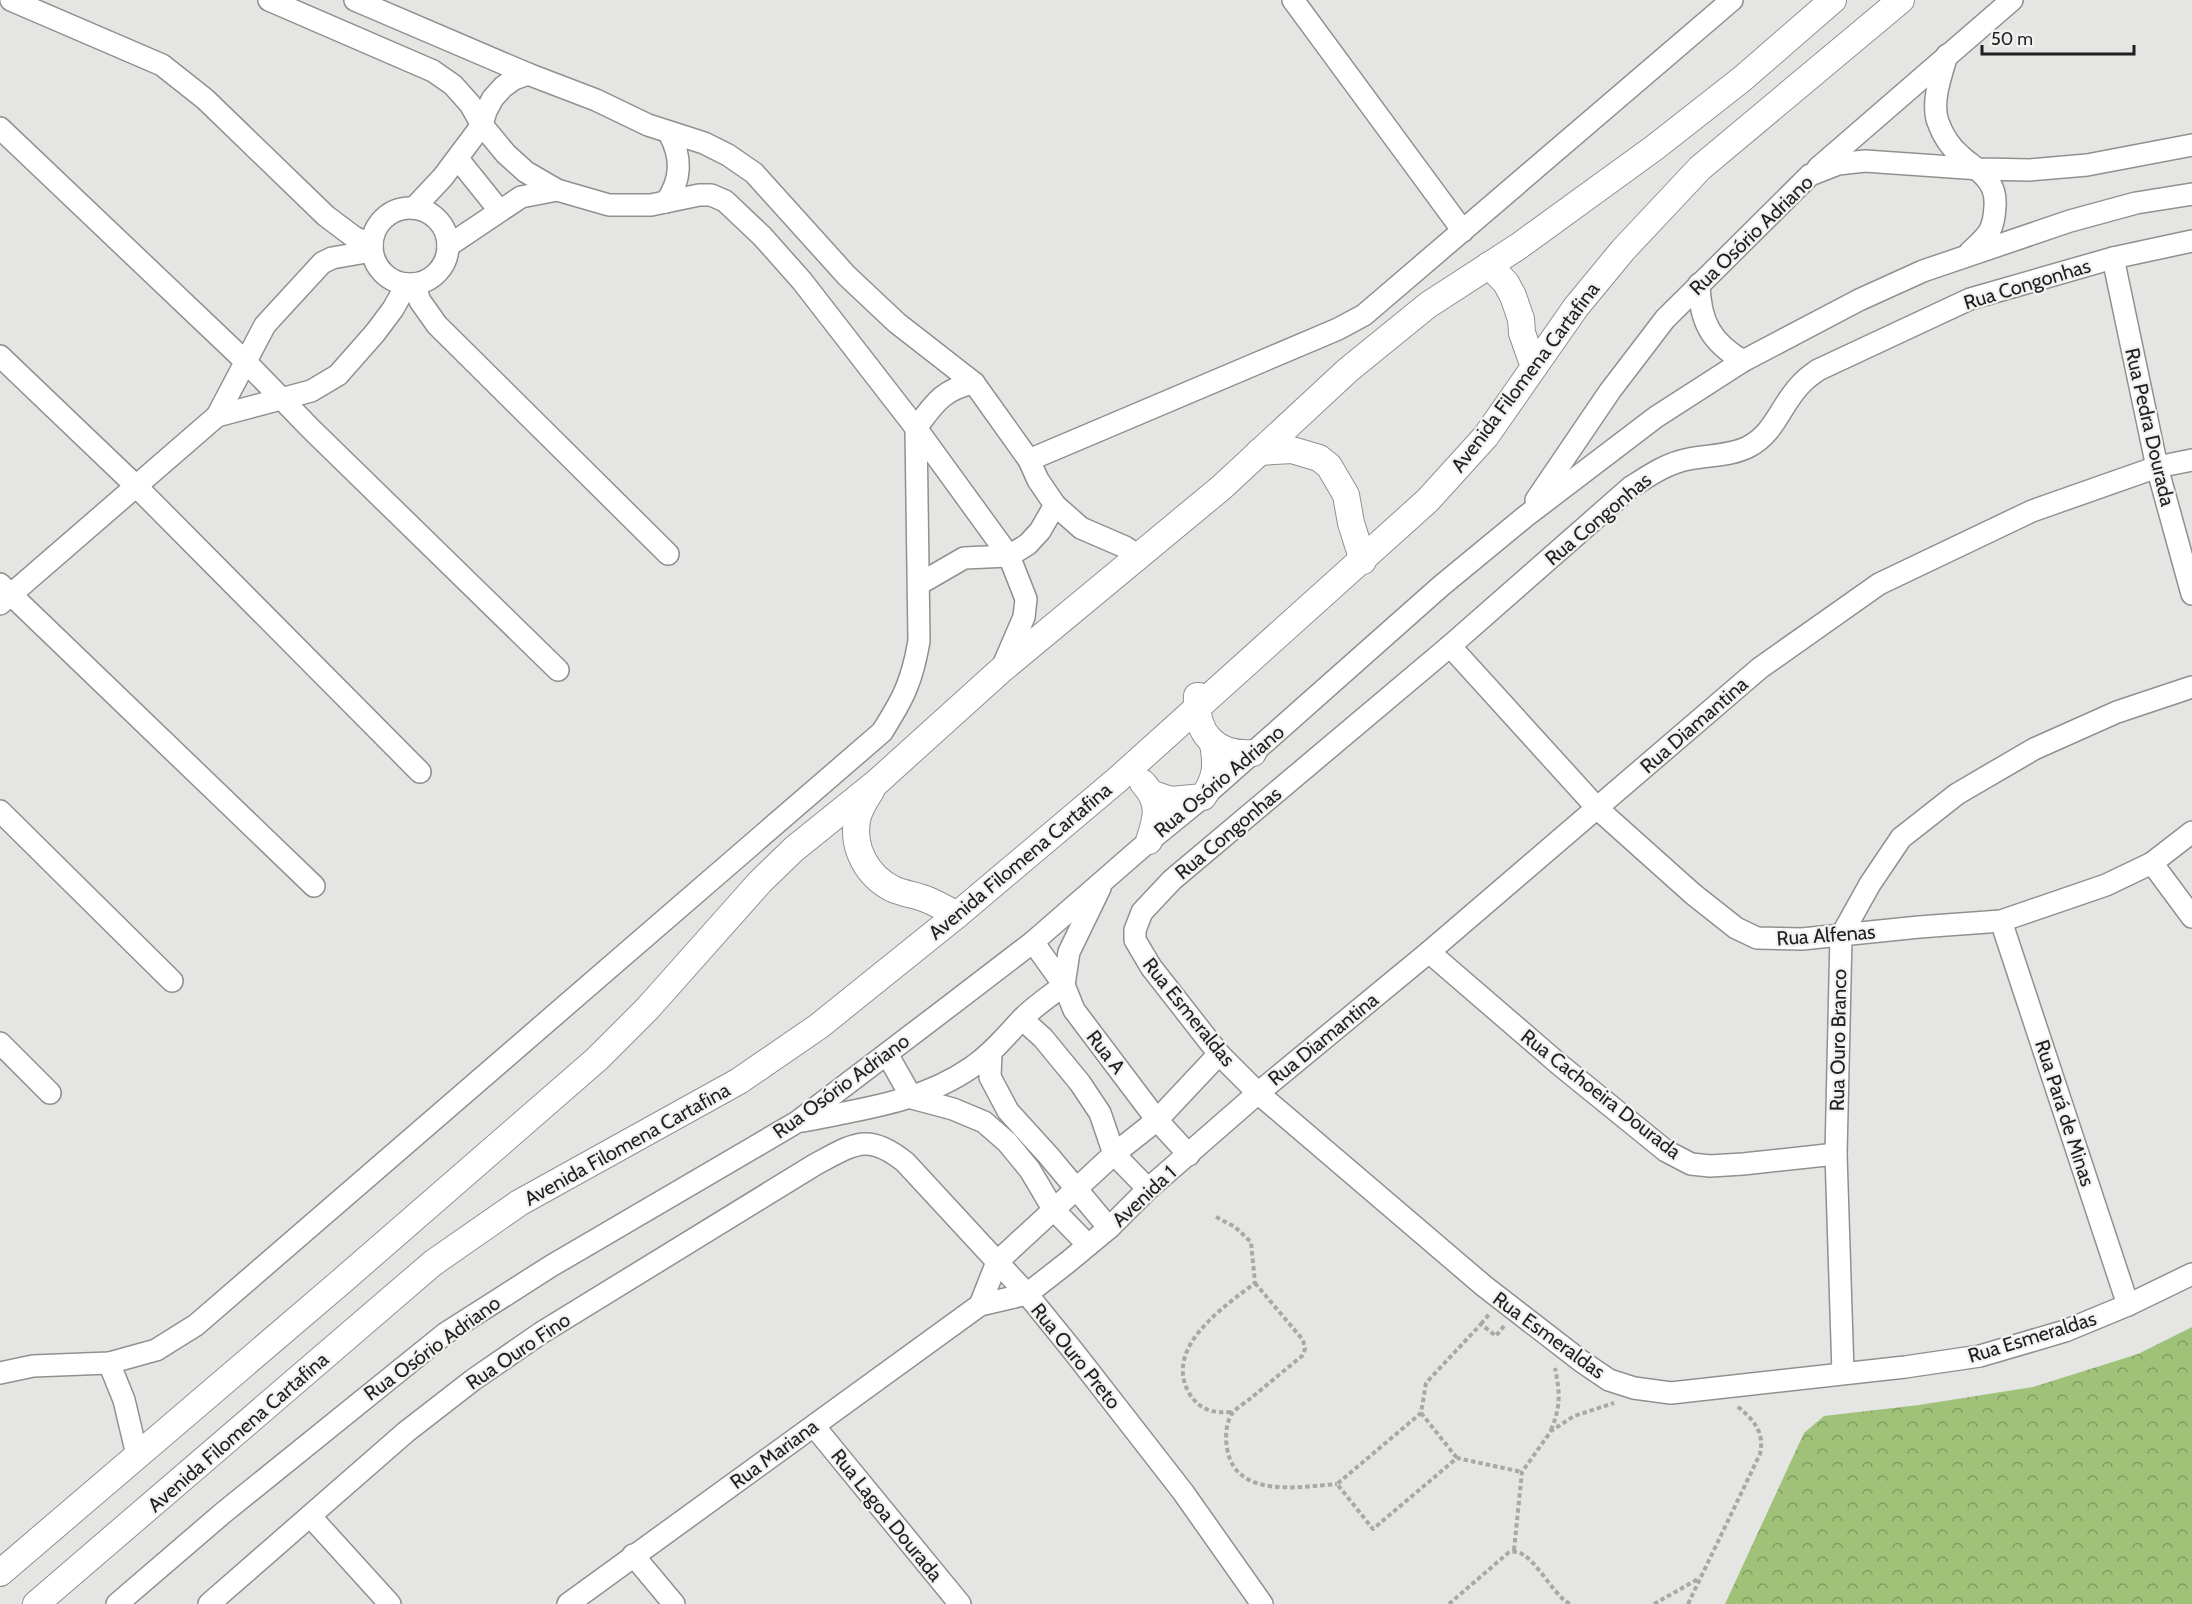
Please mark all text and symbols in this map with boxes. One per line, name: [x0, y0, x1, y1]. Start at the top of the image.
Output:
scale bar: [1982, 18, 2134, 56]
text: 50 m: [1991, 28, 2033, 50]
street label: Rua Osório Adriano: [1684, 170, 1818, 300]
street label: Rua Congonhas: [1961, 253, 2093, 315]
street label: Avenida Filomena Cartafina: [1446, 277, 1604, 477]
street label: Rua Pedra Dourada: [2120, 346, 2180, 509]
street label: Rua Congonhas: [1540, 468, 1656, 570]
street label: Rua Diamantina: [1635, 672, 1753, 778]
street label: Rua Osório Adriano: [1149, 720, 1289, 842]
street label: Avenida Filomena Cartafina: [924, 777, 1117, 945]
street label: Rua Congonhas: [1170, 782, 1286, 884]
street label: Rua Alfenas: [1776, 920, 1876, 950]
street label: Rua Esmeraldas: [1138, 953, 1240, 1071]
street label: Rua Ouro Branco: [1825, 969, 1851, 1111]
street label: Rua Diamantina: [1263, 987, 1383, 1091]
street label: Rua Cachoeira Dourada: [1516, 1024, 1686, 1164]
street label: Rua A: [1082, 1025, 1131, 1079]
street label: Rua Osório Adriano: [768, 1029, 914, 1143]
street label: Rua Pará de Minas: [2030, 1037, 2100, 1189]
street label: Avenida Filomena Cartafina: [520, 1077, 734, 1211]
street label: Avenida 1: [1107, 1160, 1181, 1232]
street label: Rua Esmeraldas: [1488, 1286, 1610, 1384]
street label: Rua Osório Adriano: [359, 1291, 505, 1405]
street label: Rua Ouro Preto: [1026, 1298, 1126, 1414]
street label: Rua Esmeraldas: [1965, 1306, 2099, 1368]
street label: Rua Ouro Fino: [461, 1307, 575, 1395]
street label: Avenida Filomena Cartafina: [143, 1347, 334, 1517]
street label: Rua Mariana: [725, 1414, 823, 1494]
street label: Rua Lagoa Dourada: [826, 1444, 948, 1586]

